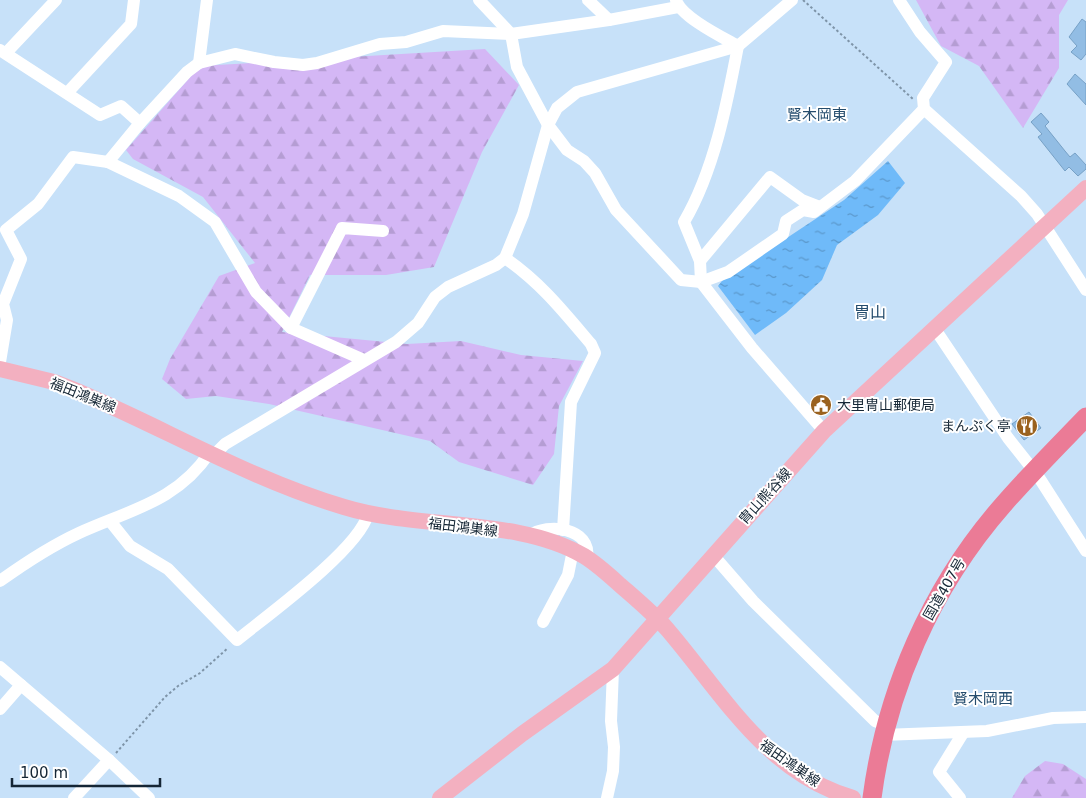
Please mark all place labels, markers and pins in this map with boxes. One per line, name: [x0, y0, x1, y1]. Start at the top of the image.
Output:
public building icon: 大里冑山郵便局: [809, 393, 833, 417]
place label: 大里冑山郵便局: [837, 397, 935, 413]
restaurant icon: まんぷく亭: [1015, 414, 1039, 438]
place label: まんぷく亭: [941, 418, 1011, 434]

